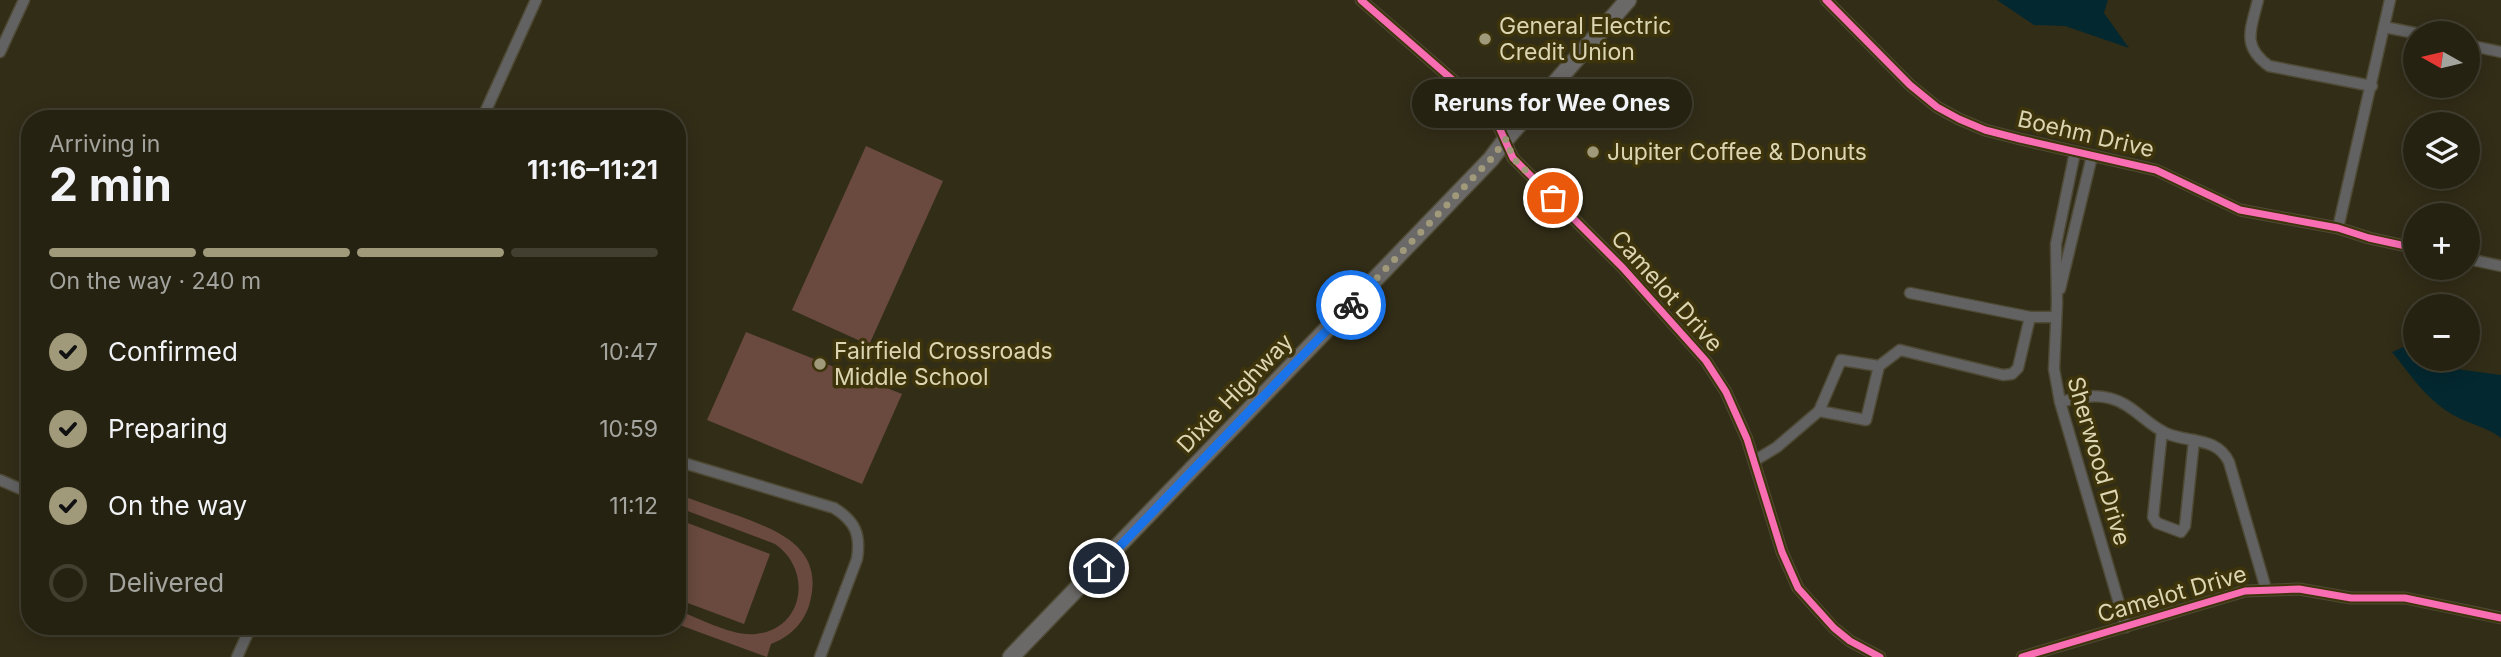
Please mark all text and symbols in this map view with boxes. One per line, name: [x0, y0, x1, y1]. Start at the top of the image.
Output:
place label: General Electric Credit Union: [1499, 12, 1671, 66]
north arrow: [2403, 21, 2480, 98]
map controls: [2403, 21, 2480, 371]
marker: General Electric Credit Union: [1477, 31, 1493, 47]
callout: Reruns for Wee Ones: [1413, 79, 1693, 128]
text: Reruns for Wee Ones: [1434, 89, 1670, 117]
street label: Boehm Drive: [2015, 105, 2157, 163]
button: layers: [2403, 112, 2480, 189]
text: Arriving in: [49, 130, 160, 158]
place label: Jupiter Coffee & Donuts: [1607, 138, 1867, 166]
marker: Jupiter Coffee & Donuts: [1585, 144, 1601, 160]
text: 11:16–11:21: [527, 154, 658, 185]
text: 2 min: [49, 156, 172, 212]
pin: [1523, 168, 1583, 228]
icon: bag: [1534, 179, 1572, 217]
button: +: [2403, 203, 2480, 280]
street label: Camelot Drive: [1605, 225, 1729, 357]
text: On the way · 240 m: [49, 267, 261, 295]
courier: [1316, 270, 1386, 340]
icon: bike: [1332, 286, 1370, 324]
button: −: [2403, 294, 2480, 371]
street label: Dixie Highway: [1171, 328, 1299, 458]
icon: check: [49, 333, 87, 371]
text: Confirmed: [108, 336, 238, 367]
place label: Fairfield Crossroads Middle School: [834, 337, 1053, 391]
text: 10:47: [600, 338, 658, 366]
marker: Fairfield Crossroads Middle School: [812, 356, 828, 372]
street label: Sherwood Drive: [2062, 373, 2136, 549]
icon: check: [49, 410, 87, 448]
text: Preparing: [108, 413, 228, 444]
text: 10:59: [599, 415, 658, 443]
icon: check: [49, 487, 87, 525]
text: On the way: [108, 490, 247, 521]
text: 11:12: [609, 492, 658, 520]
pin: [1069, 538, 1129, 598]
icon: home: [1080, 549, 1118, 587]
street label: Camelot Drive: [2094, 559, 2250, 629]
text: Delivered: [108, 567, 224, 598]

